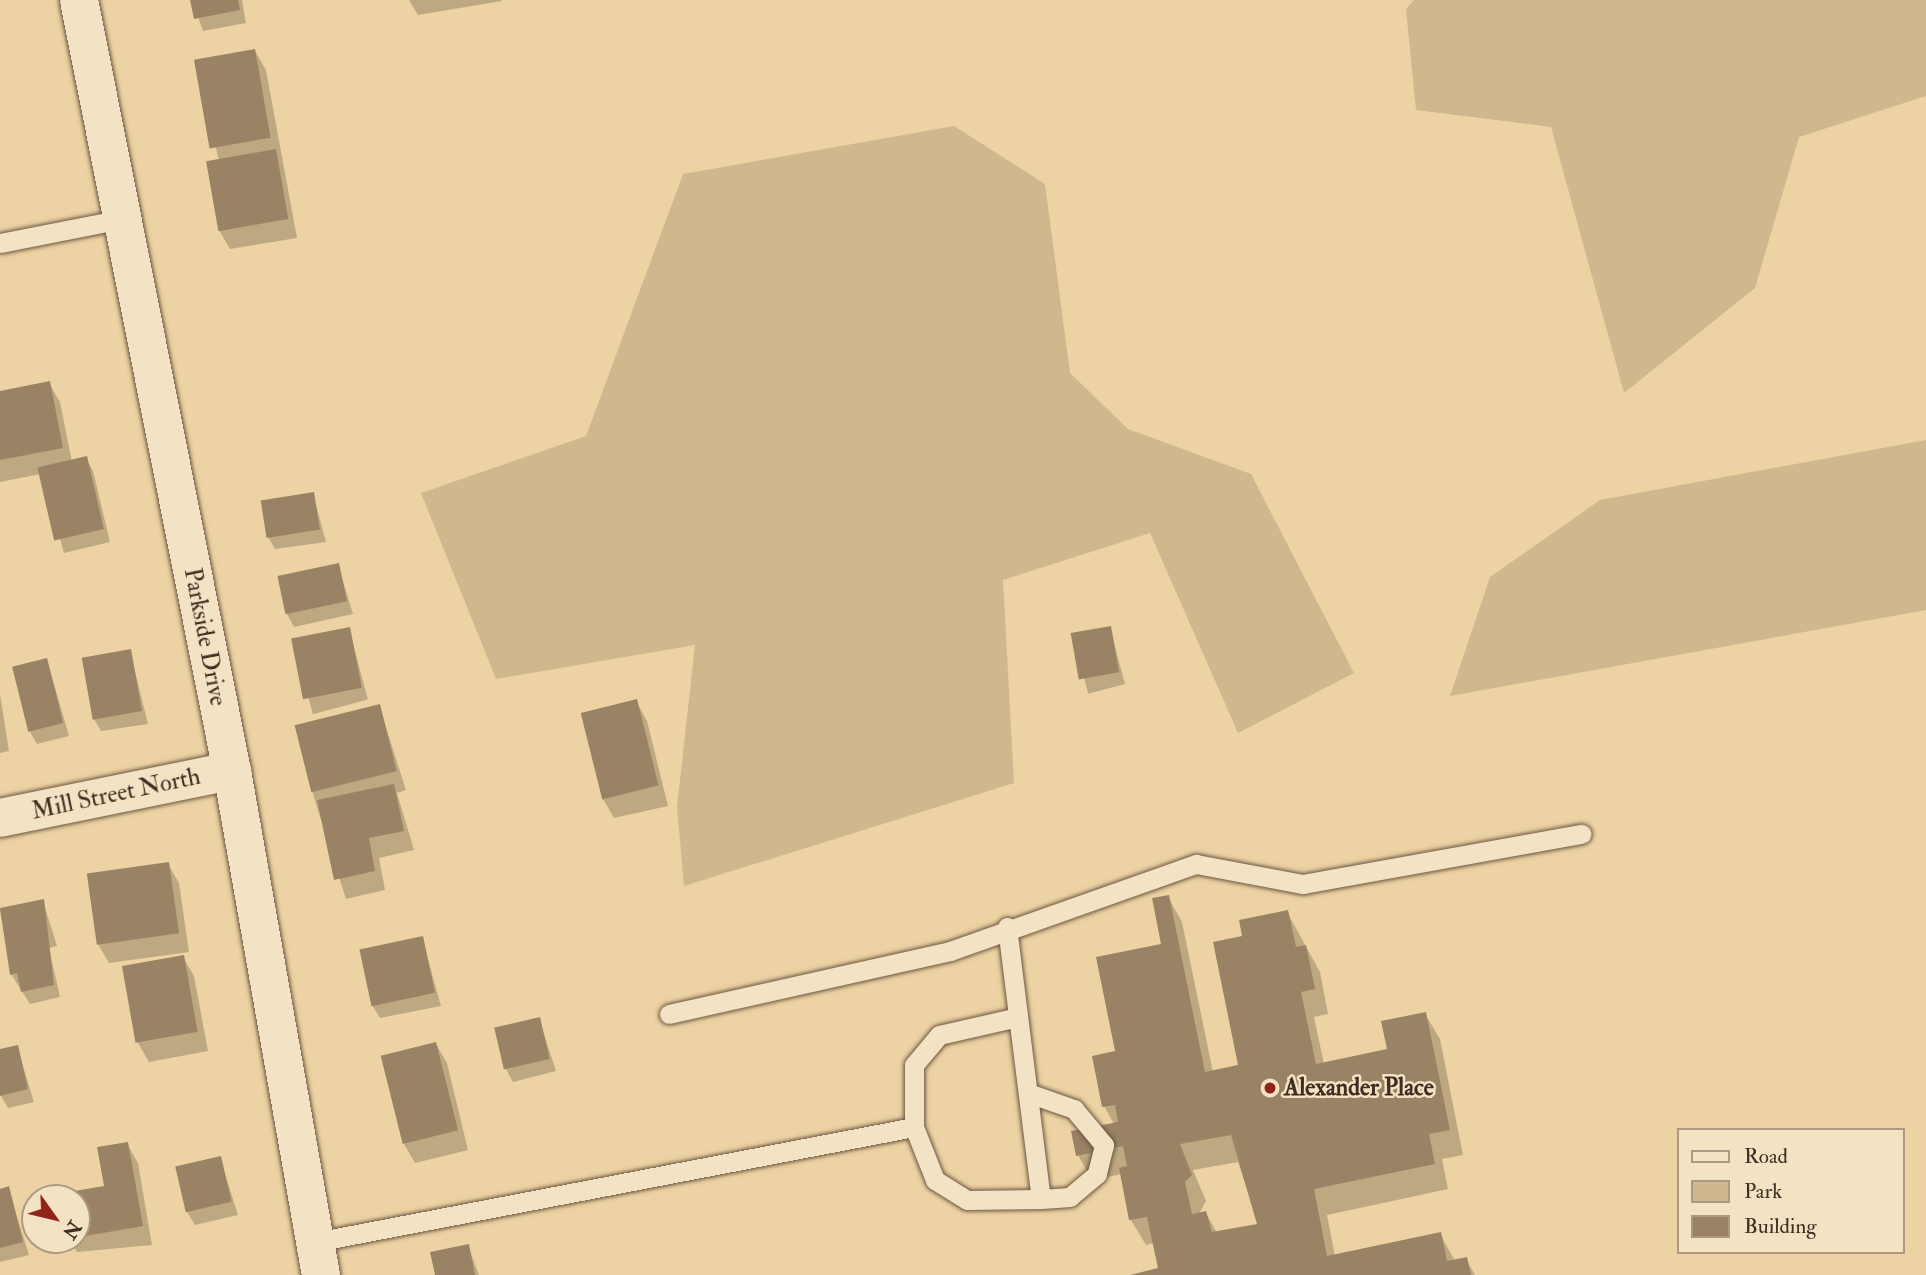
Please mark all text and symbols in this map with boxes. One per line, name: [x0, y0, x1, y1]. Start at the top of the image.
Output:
street label: Parkside Drive: [178, 566, 232, 708]
street label: Mill Street North: [29, 762, 203, 826]
place label: Alexander Place: [1284, 1074, 1434, 1102]
marker: Alexander Place: [1262, 1080, 1278, 1096]
legend: [1678, 1128, 1905, 1254]
text: Road: [1744, 1143, 1788, 1170]
text: Park: [1744, 1178, 1782, 1205]
north arrow: [21, 1184, 91, 1254]
text: Building: [1744, 1213, 1817, 1240]
text: N: [57, 1216, 86, 1243]

